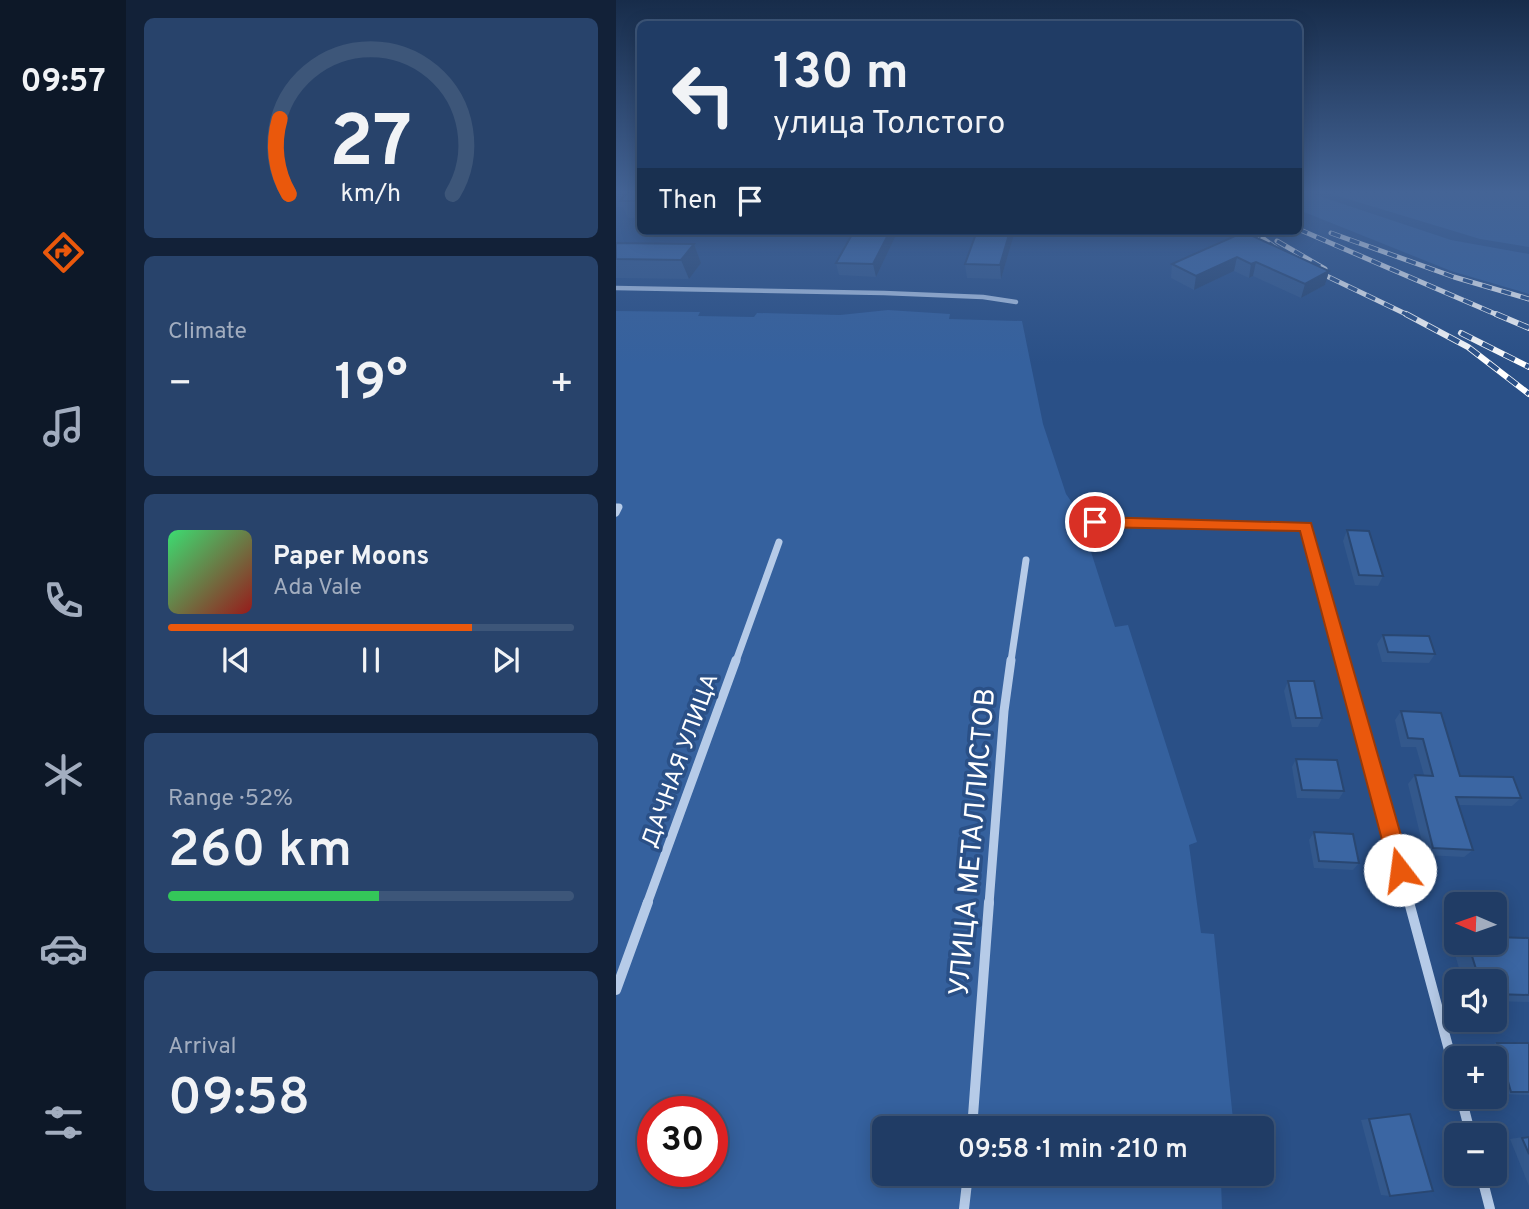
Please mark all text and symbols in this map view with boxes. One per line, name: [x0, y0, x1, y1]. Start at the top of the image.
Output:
text: 130 m: [773, 44, 909, 106]
icon: left: [658, 49, 749, 140]
text: 09:57: [20, 63, 106, 103]
text: 27: [330, 100, 412, 192]
text: улица Толстого: [773, 105, 1005, 145]
text: km/h: [341, 179, 401, 211]
icon: arrive: [731, 182, 769, 220]
text: Then: [658, 185, 717, 218]
icon: directions: [39, 228, 88, 277]
text: Climate: [168, 318, 247, 347]
text: 19°: [334, 352, 408, 418]
text: −: [168, 361, 193, 410]
text: +: [549, 361, 574, 410]
icon: music: [39, 402, 88, 451]
pin: [1065, 492, 1125, 552]
icon: arrive: [1076, 503, 1114, 541]
text: Paper Moons: [273, 541, 429, 574]
text: Ada Vale: [273, 574, 362, 603]
icon: phone: [39, 576, 88, 625]
icon: previous: [217, 641, 255, 679]
icon: pause: [352, 641, 390, 679]
icon: next: [487, 641, 525, 679]
street label: ДАЧНАЯ УЛИЦА: [636, 670, 726, 852]
street label: УЛИЦА МЕТАЛЛИСТОВ: [943, 687, 1005, 998]
icon: climate: [39, 750, 88, 799]
text: Range · 52%: [168, 785, 293, 814]
text: 260 km: [168, 819, 352, 885]
position arrow: [1363, 833, 1437, 907]
north arrow: [1444, 892, 1507, 956]
map controls: [1444, 892, 1507, 1186]
icon: car: [39, 924, 88, 973]
button: sound: [1444, 969, 1507, 1032]
text: Arrival: [168, 1033, 237, 1062]
button: +: [1444, 1046, 1507, 1109]
text: 09:58: [168, 1067, 310, 1133]
speed limit sign: 30: [637, 1096, 728, 1187]
icon: filters: [39, 1098, 88, 1147]
button: −: [1444, 1123, 1507, 1186]
text: 09:58 · 1 min · 210 m: [958, 1134, 1188, 1167]

